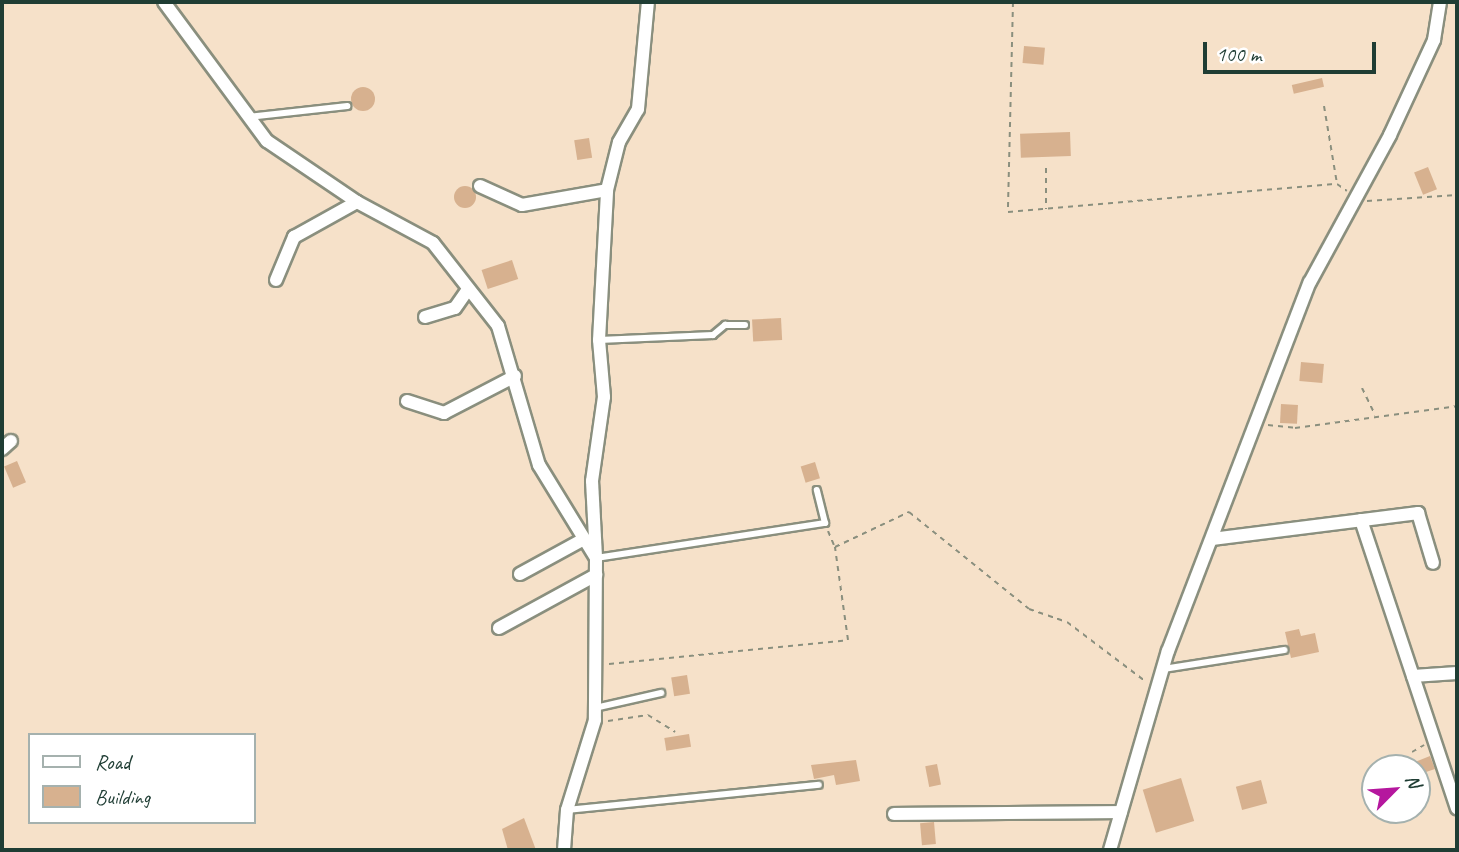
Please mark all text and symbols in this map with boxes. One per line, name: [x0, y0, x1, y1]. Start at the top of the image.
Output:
scale bar: [1207, 28, 1380, 72]
text: 100 m: [1216, 41, 1261, 67]
legend: [28, 733, 256, 824]
text: Road: [95, 749, 130, 775]
north arrow: [1361, 754, 1431, 824]
text: N: [1400, 771, 1427, 791]
text: Building: [95, 784, 150, 810]

